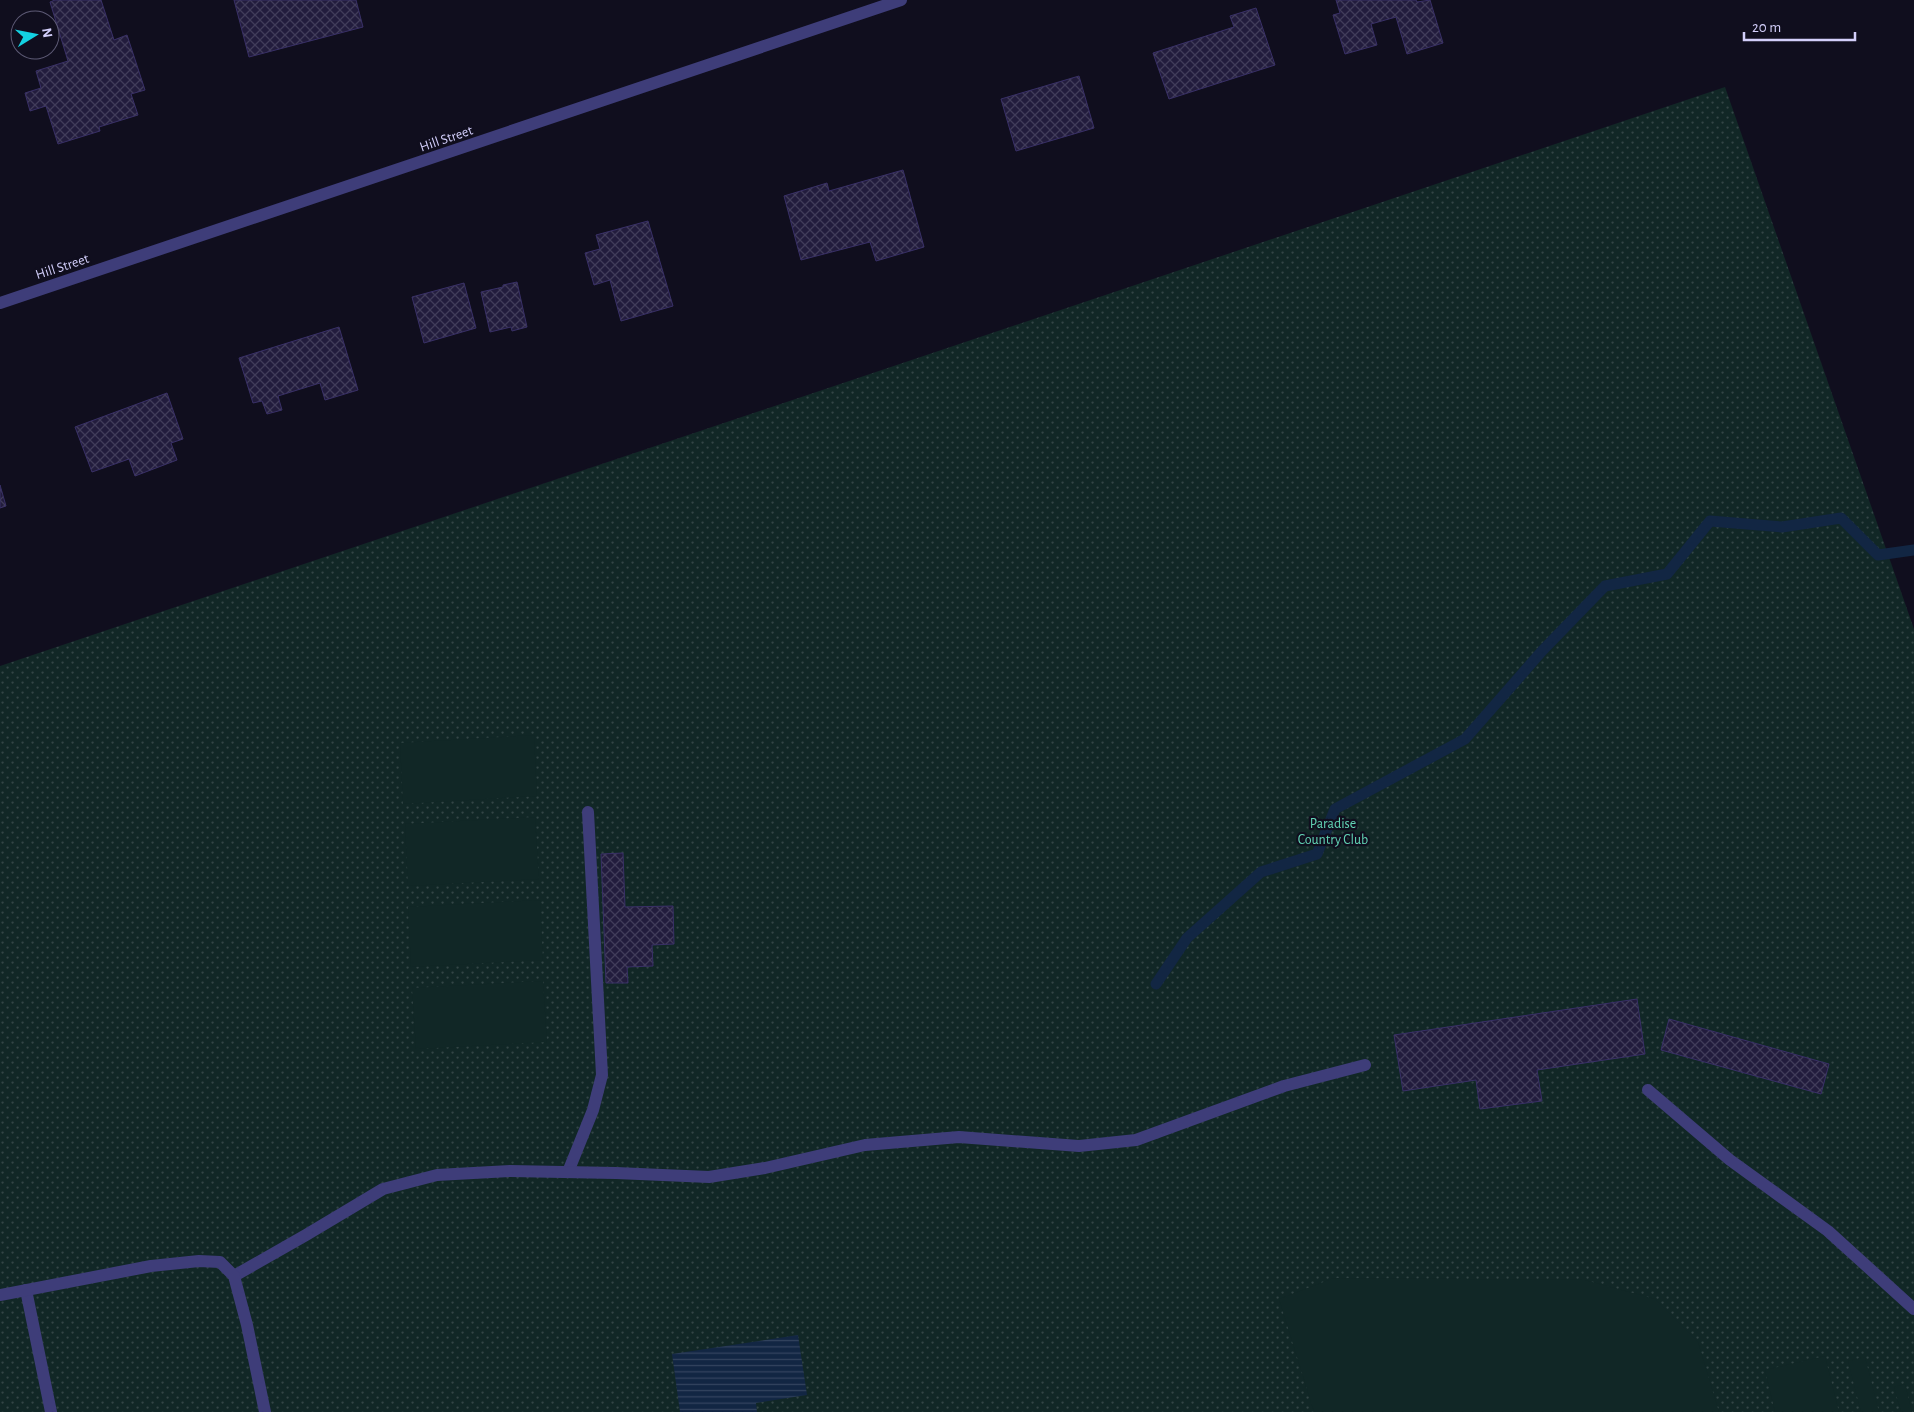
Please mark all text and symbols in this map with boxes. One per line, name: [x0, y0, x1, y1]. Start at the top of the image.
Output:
north arrow: [10, 10, 60, 60]
scale bar: [1744, 10, 1855, 42]
text: 20 m: [1752, 20, 1781, 35]
text: N: [39, 27, 55, 39]
street label: Hill Street: [418, 123, 475, 155]
street label: Hill Street: [34, 252, 91, 282]
park label: Paradise Country Club: [1298, 817, 1368, 847]

